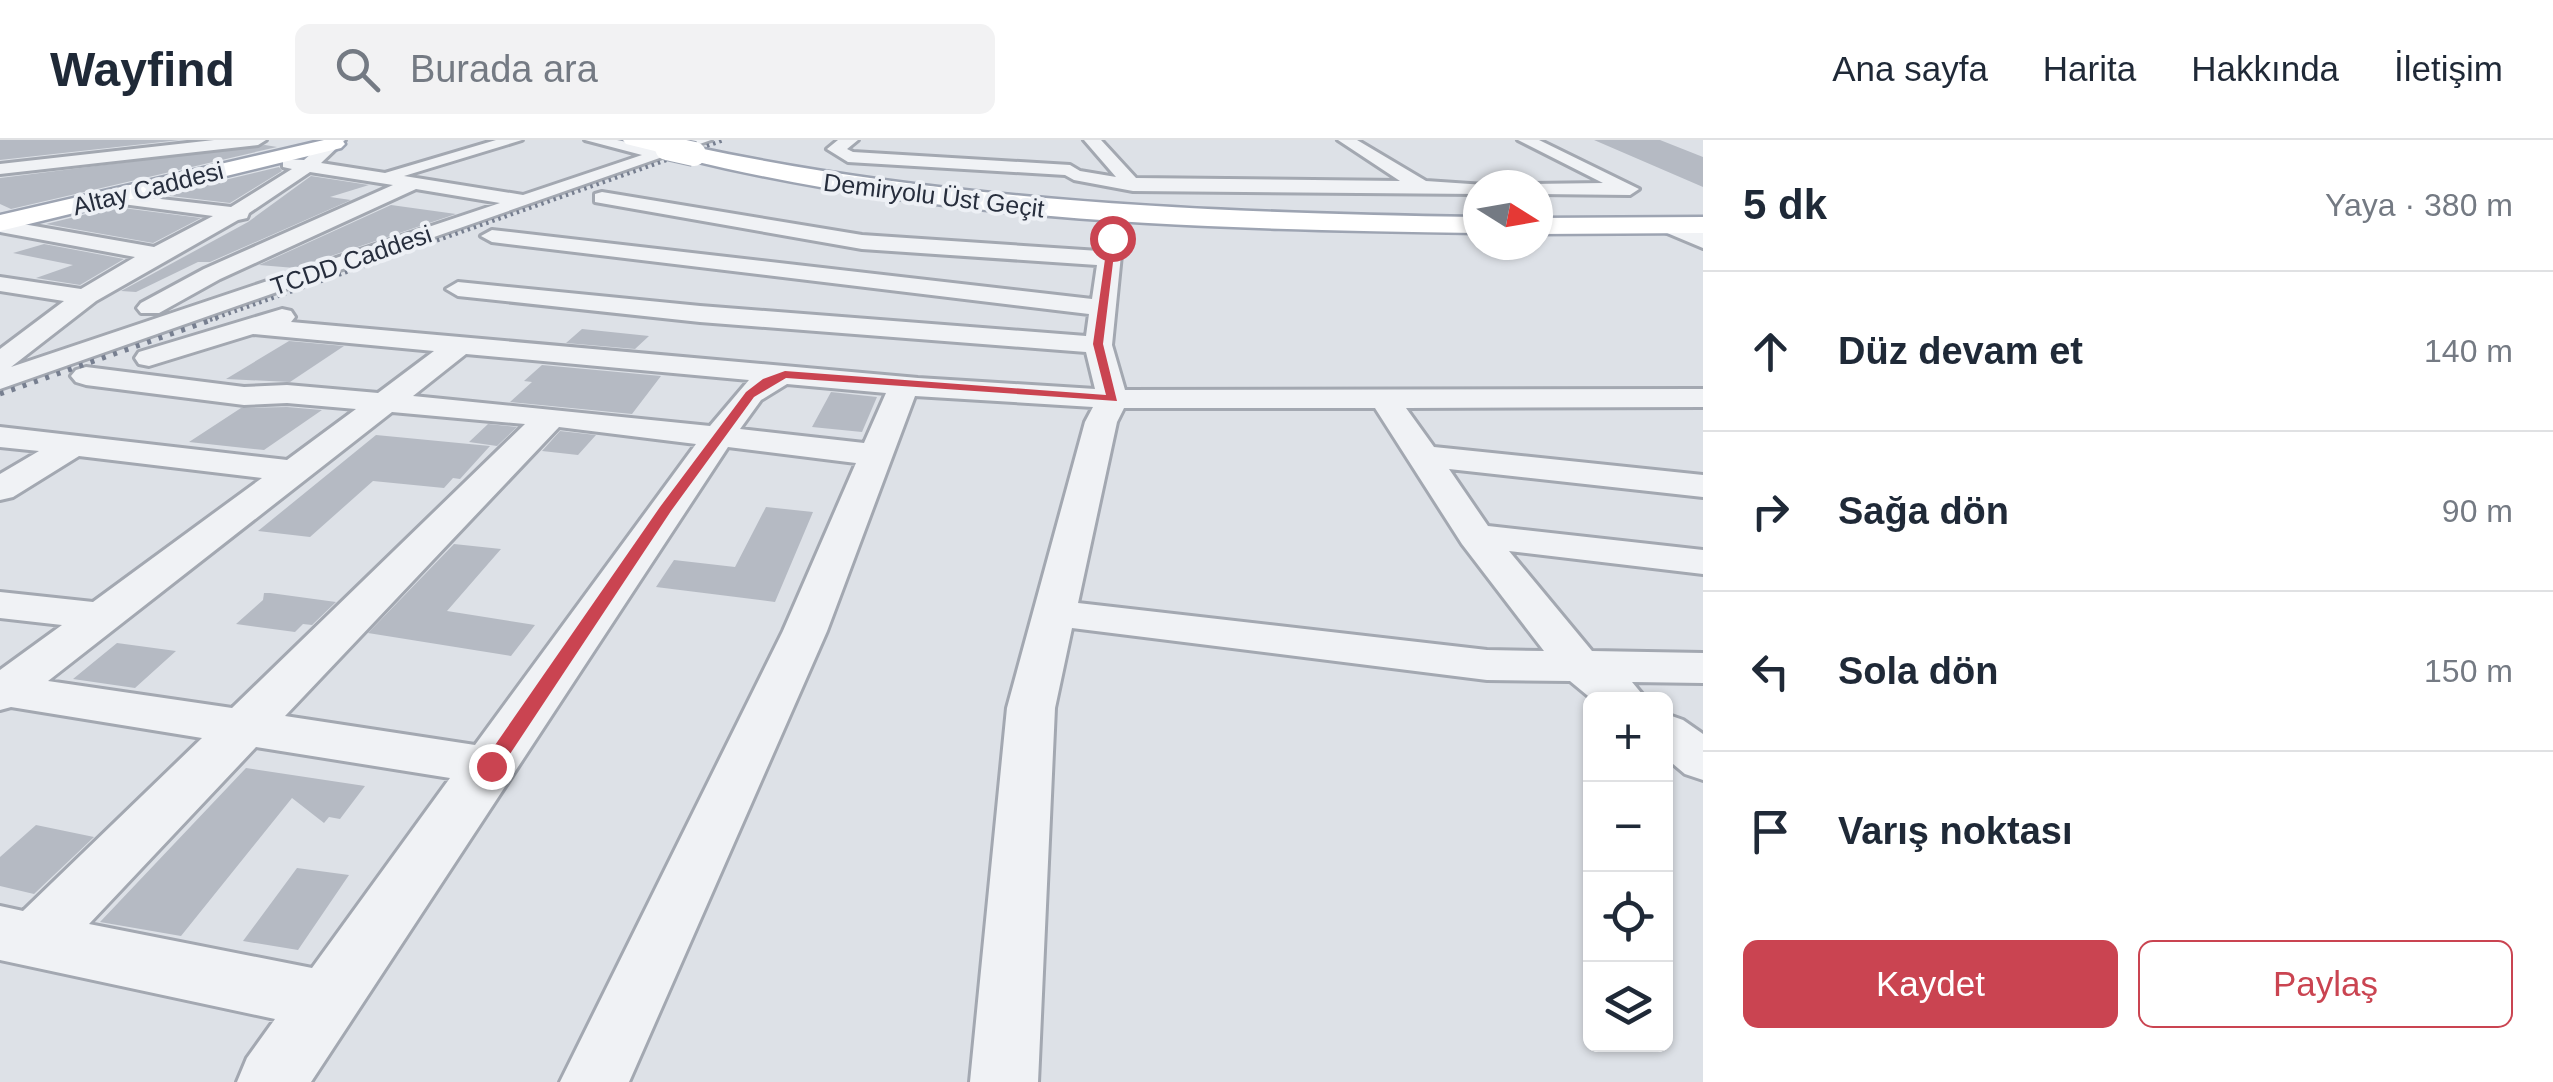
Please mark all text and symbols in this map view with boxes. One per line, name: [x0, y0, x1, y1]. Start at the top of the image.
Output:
search box: [295, 24, 995, 114]
icon: search: [330, 42, 385, 97]
text: Wayfind: [50, 43, 235, 96]
text: Burada ara: [410, 48, 598, 90]
text: Ana sayfa: [1832, 49, 1988, 88]
text: Harita: [2043, 49, 2136, 88]
text: Hakkında: [2191, 49, 2339, 88]
text: İletişim: [2394, 49, 2503, 88]
street label: Altay Caddesi: [70, 156, 226, 220]
street label: Demiryolu Üst Geçit: [822, 168, 1046, 222]
north arrow: [1463, 170, 1553, 260]
text: 5 dk: [1743, 181, 1827, 228]
text: Yaya · 380 m: [2325, 187, 2513, 223]
route start: [1090, 216, 1136, 262]
street label: TCDD Caddesi: [267, 219, 435, 301]
icon: ahead: [1743, 324, 1798, 379]
text: Düz devam et: [1838, 330, 2083, 372]
text: 140 m: [2424, 333, 2513, 369]
icon: right: [1743, 484, 1798, 539]
text: Sağa dön: [1838, 490, 2009, 532]
text: 90 m: [2442, 493, 2513, 529]
icon: left: [1743, 644, 1798, 699]
text: Sola dön: [1838, 650, 1998, 692]
text: 150 m: [2424, 653, 2513, 689]
map controls: [1583, 692, 1673, 1052]
button: +: [1583, 692, 1673, 782]
route end: [469, 744, 515, 790]
button: −: [1583, 782, 1673, 872]
icon: arrive: [1743, 804, 1798, 859]
text: Varış noktası: [1838, 810, 2072, 852]
button: locate: [1583, 872, 1673, 962]
button: Kaydet: [1743, 940, 2118, 1028]
button: Paylaş: [2138, 940, 2513, 1028]
button: layers: [1583, 962, 1673, 1052]

